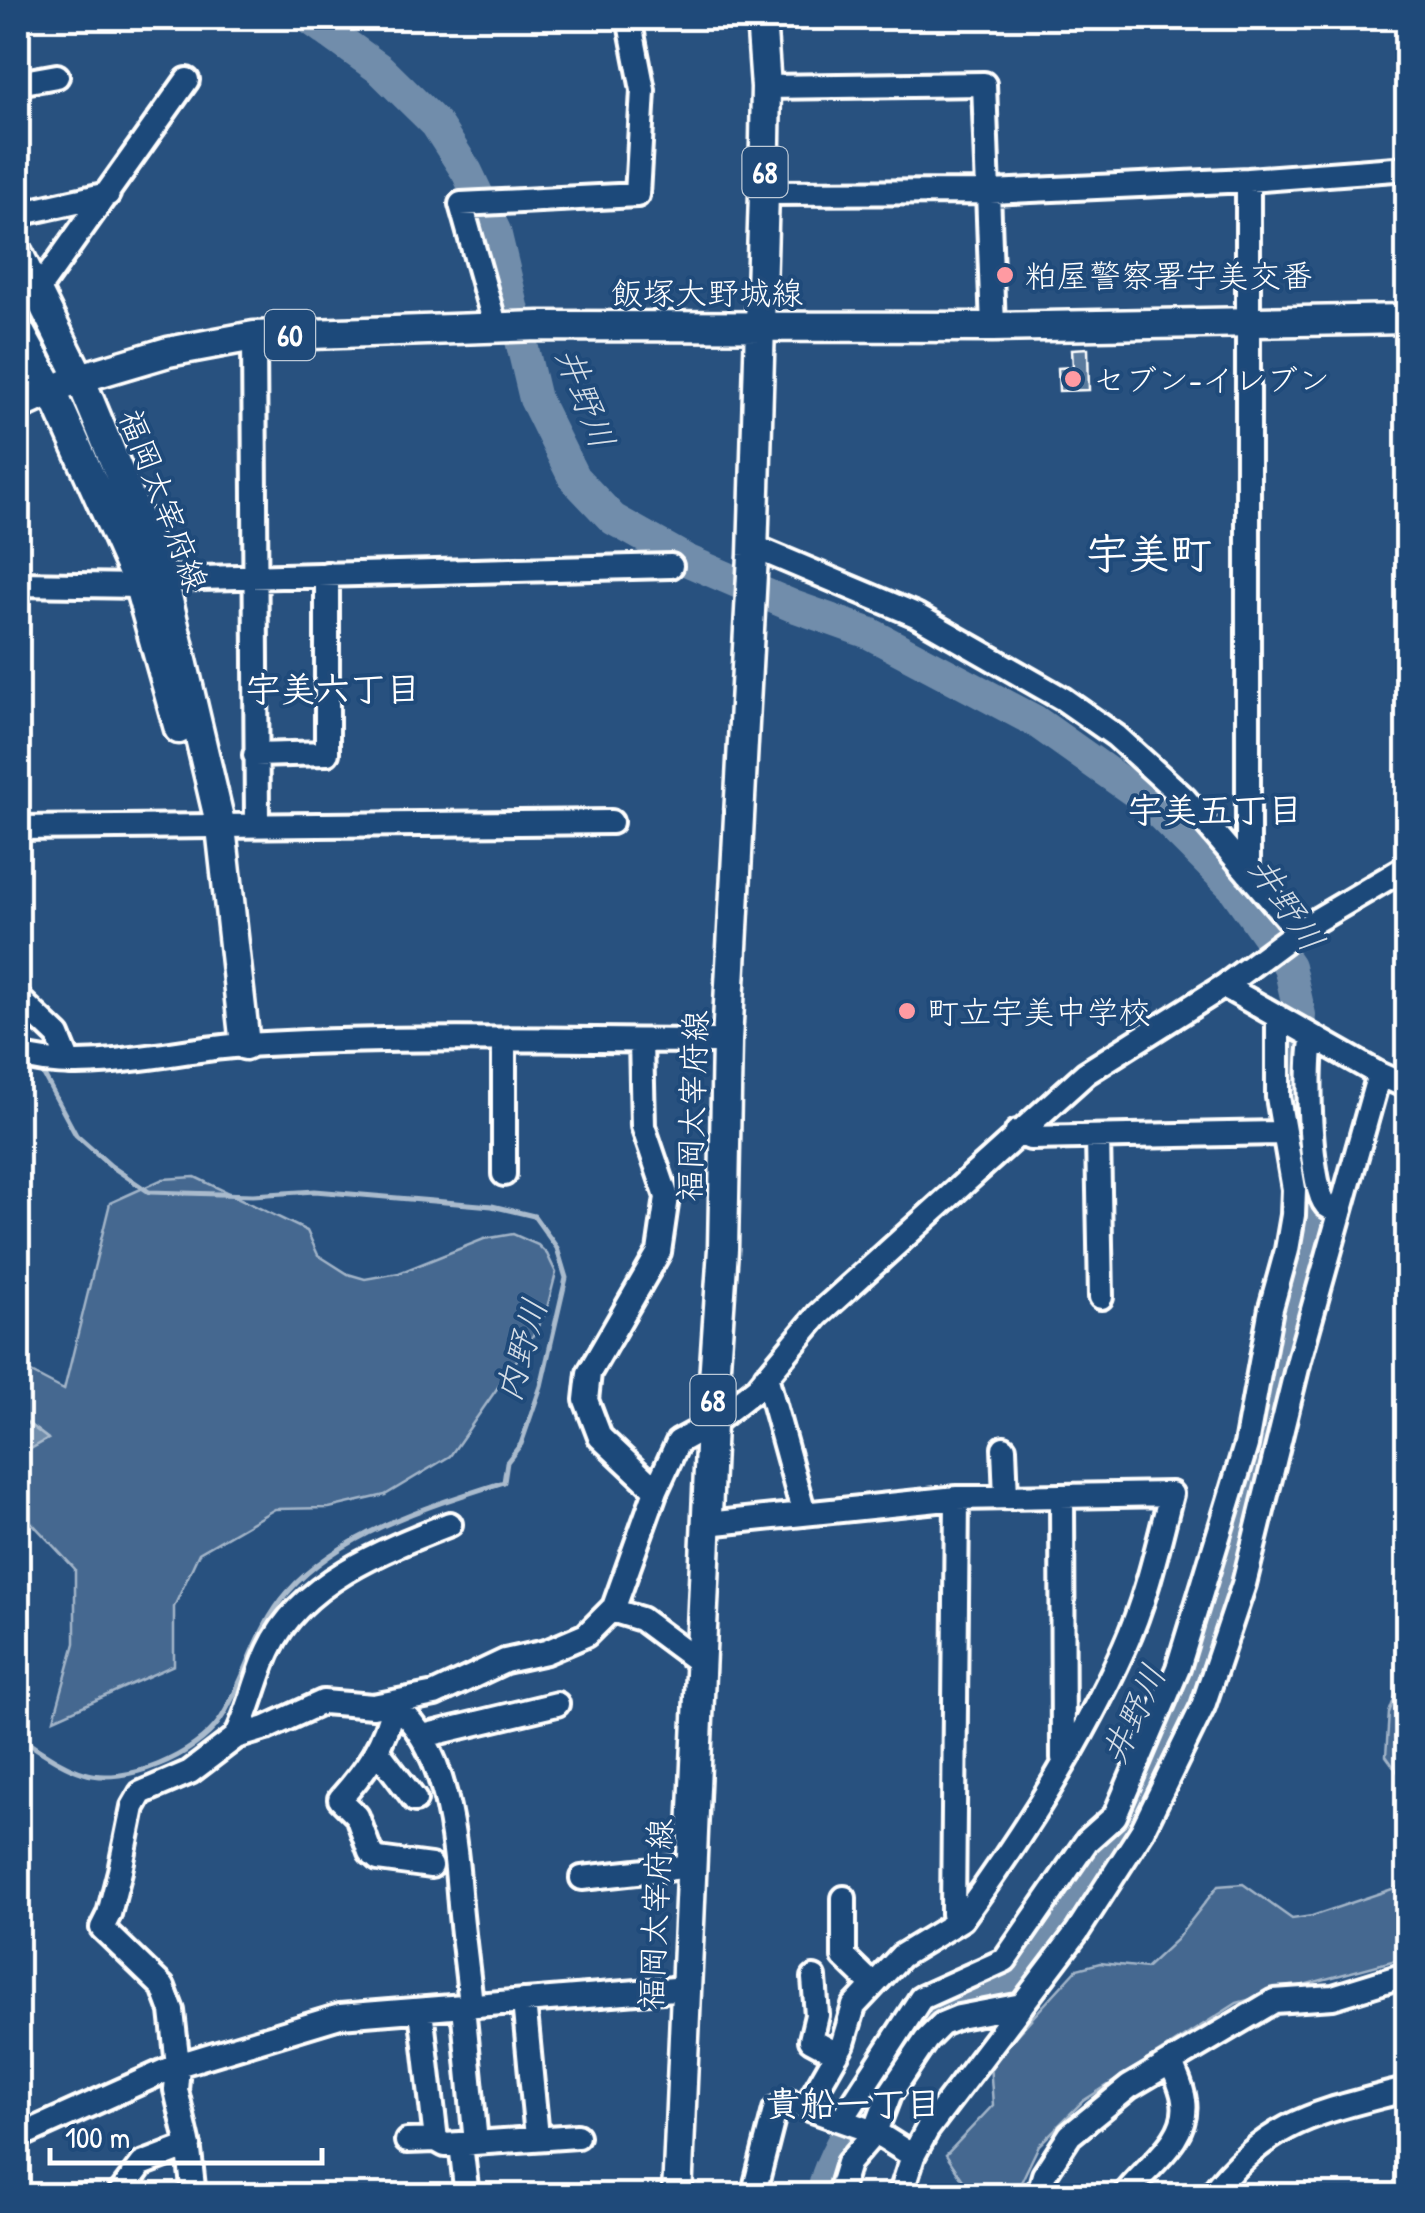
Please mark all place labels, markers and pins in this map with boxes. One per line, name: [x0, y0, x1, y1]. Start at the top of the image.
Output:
place label: 粕屋警察署宇美交番: [1025, 254, 1313, 297]
marker: 粕屋警察署宇美交番: [994, 264, 1016, 286]
place label: セブン-イレブン: [1093, 358, 1330, 401]
marker: セブン-イレブン: [1062, 368, 1084, 390]
place label: 町立宇美中学校: [927, 990, 1151, 1033]
marker: 町立宇美中学校: [896, 1000, 918, 1022]

